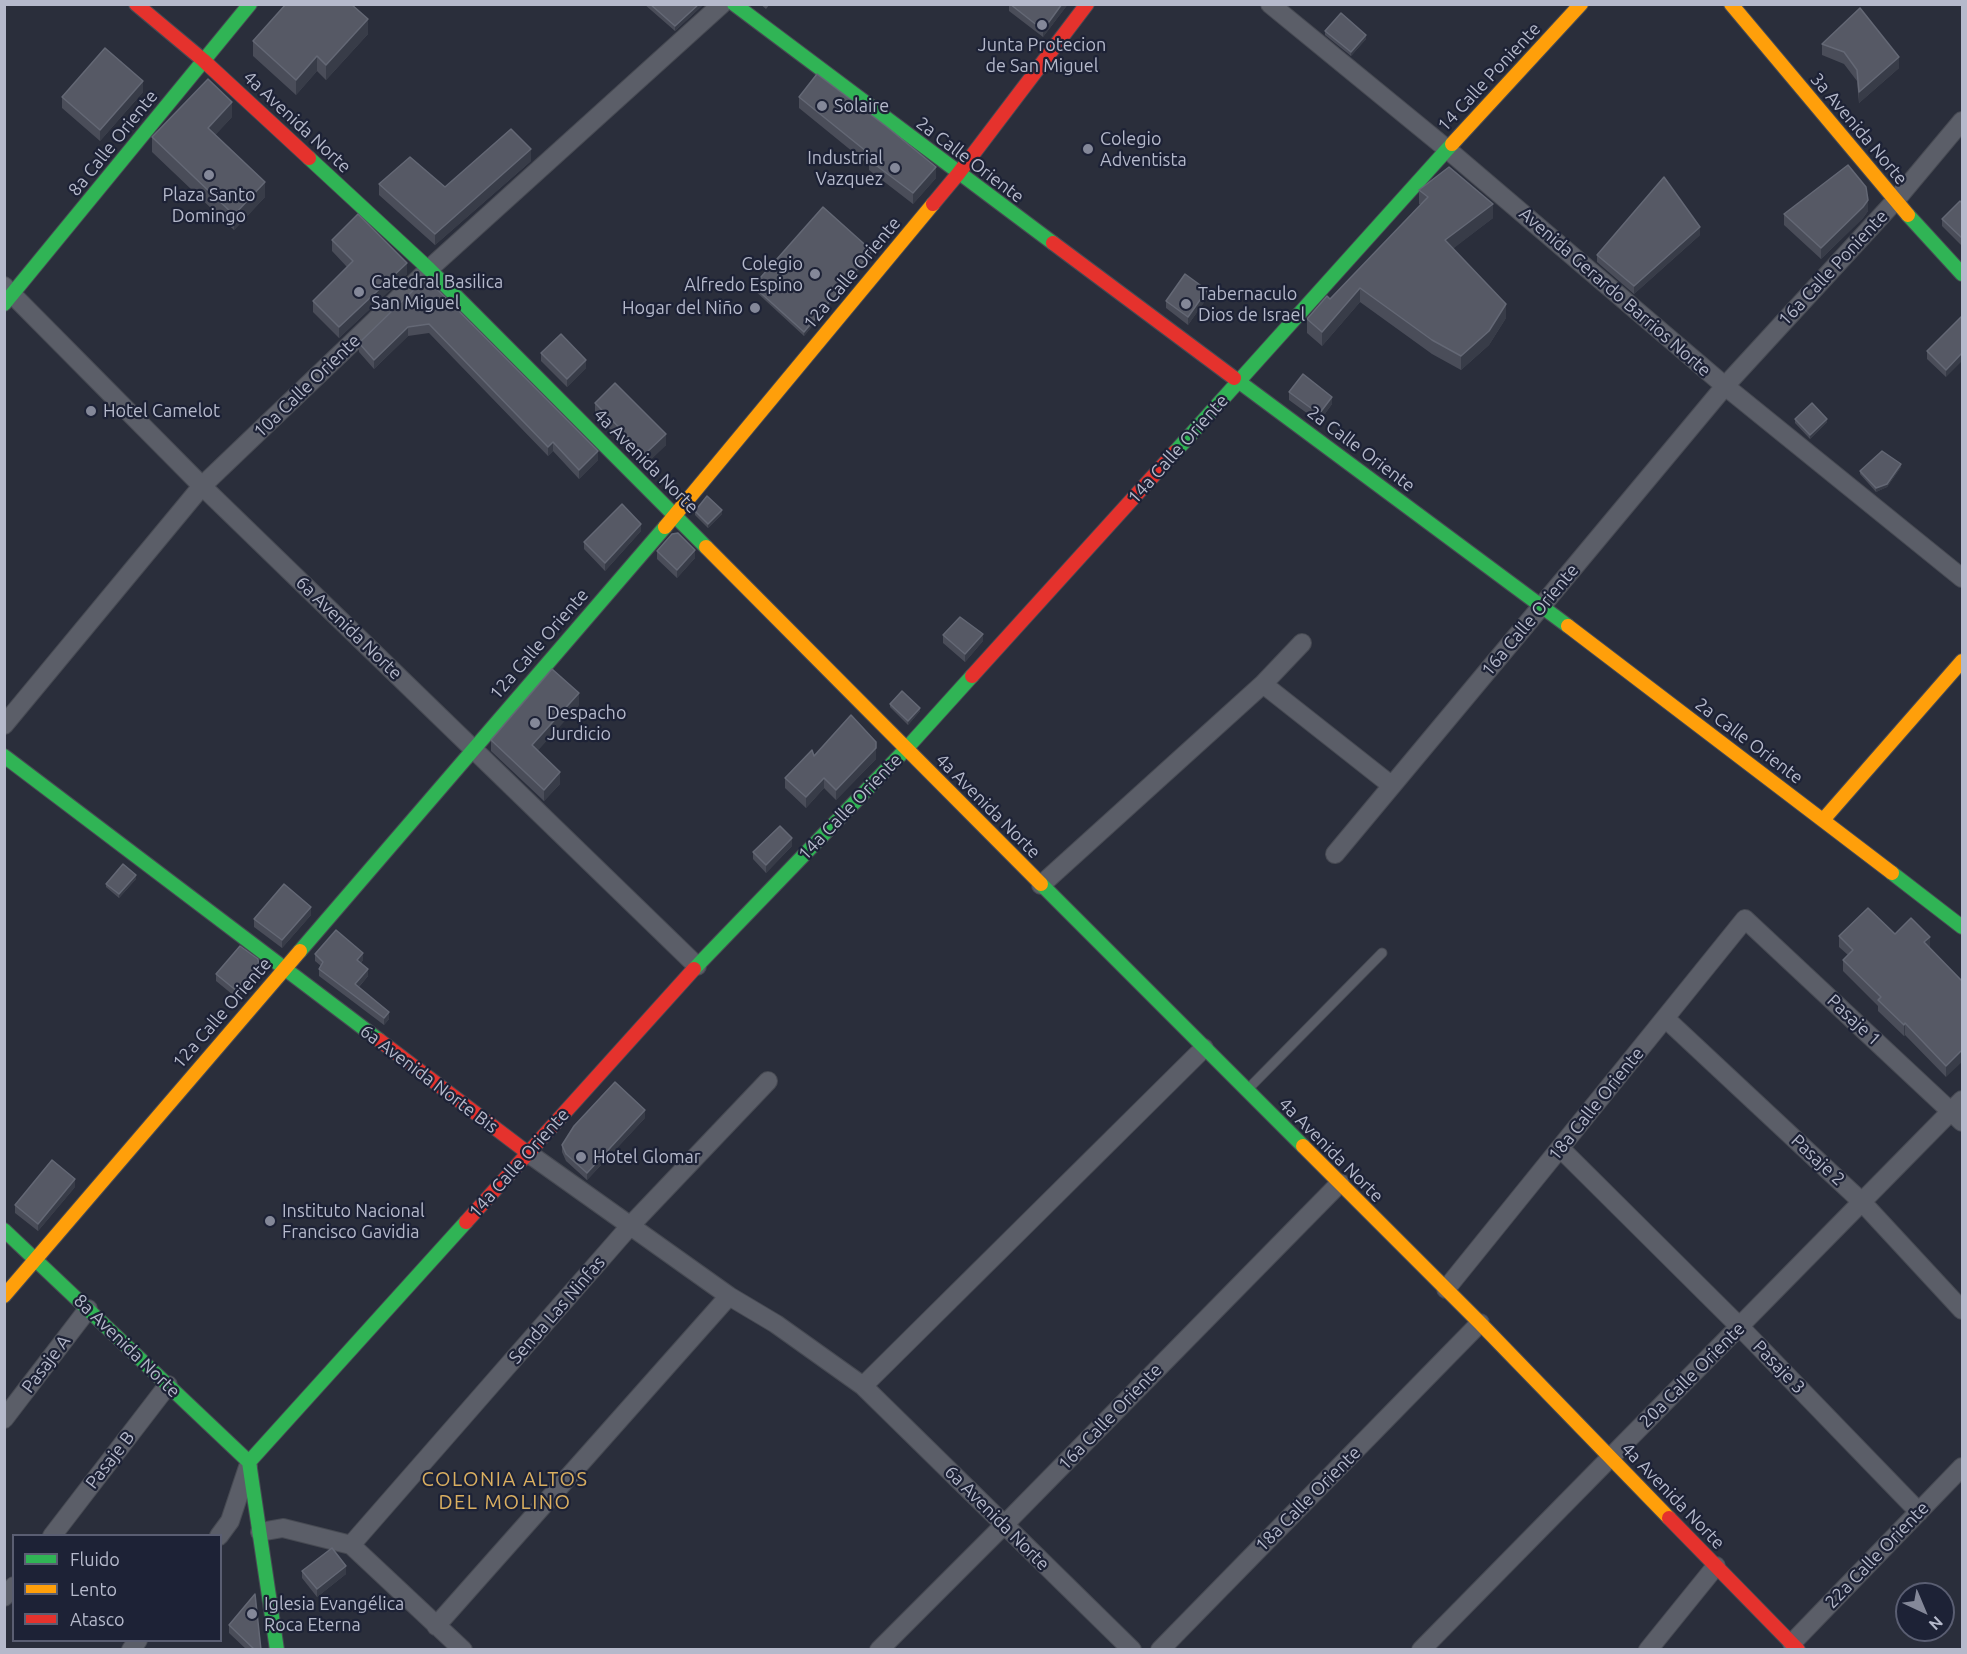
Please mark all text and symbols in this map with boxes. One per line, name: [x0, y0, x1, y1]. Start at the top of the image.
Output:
marker: Junta Protecion de San Miguel: [1035, 18, 1049, 32]
street label: 14 Calle Poniente: [1433, 18, 1545, 136]
place label: Junta Protecion de San Miguel: [978, 34, 1106, 76]
street label: 4a Avenida Norte: [239, 67, 355, 177]
street label: 3a Avenida Norte: [1806, 69, 1912, 189]
street label: 8a Calle Oriente: [64, 86, 162, 200]
place label: Solaire: [834, 95, 889, 117]
marker: Solaire: [815, 99, 829, 113]
street label: 2a Calle Oriente: [912, 112, 1028, 208]
place label: Colegio Adventista: [1100, 128, 1187, 170]
marker: Colegio Adventista: [1081, 142, 1095, 156]
place label: Industrial Vazquez: [807, 147, 883, 190]
marker: Industrial Vazquez: [888, 161, 902, 175]
marker: Plaza Santo Domingo: [202, 168, 216, 182]
place label: Plaza Santo Domingo: [163, 184, 255, 226]
street label: Avenida Gerardo Barrios Norte: [1515, 203, 1715, 381]
street label: 16a Calle Poniente: [1774, 206, 1892, 330]
street label: 12a Calle Oriente: [799, 213, 905, 333]
place label: Colegio Alfredo Espino: [684, 253, 803, 296]
marker: Colegio Alfredo Espino: [808, 267, 822, 281]
place label: Catedral Basilica San Miguel: [371, 271, 503, 314]
place label: Tabernaculo Dios de Israel: [1198, 283, 1305, 326]
marker: Catedral Basilica San Miguel: [352, 285, 366, 299]
place label: Hogar del Niño: [622, 297, 743, 319]
marker: Tabernaculo Dios de Israel: [1179, 297, 1193, 311]
marker: Hogar del Niño: [748, 301, 762, 315]
street label: 10a Calle Oriente: [249, 330, 365, 442]
street label: 14a Calle Oriente: [1123, 390, 1233, 508]
place label: Hotel Camelot: [103, 400, 220, 422]
street label: 2a Calle Oriente: [1303, 401, 1419, 497]
marker: Hotel Camelot: [84, 404, 98, 418]
street label: 4a Avenida Norte: [589, 404, 703, 518]
street label: 16a Calle Oriente: [1477, 560, 1583, 680]
street label: 6a Avenida Norte: [291, 572, 407, 684]
street label: 12a Calle Oriente: [485, 584, 593, 704]
street label: 2a Calle Oriente: [1691, 693, 1807, 789]
place label: Despacho Jurdicio: [547, 702, 626, 744]
marker: Despacho Jurdicio: [528, 716, 542, 730]
street label: 14a Calle Oriente: [794, 749, 906, 865]
street label: 4a Avenida Norte: [931, 749, 1045, 863]
street label: 12a Calle Oriente: [168, 953, 276, 1073]
street label: Pasaje 1: [1823, 990, 1885, 1050]
street label: 6a Avenida Norte Bis: [356, 1020, 502, 1138]
street label: 18a Calle Oriente: [1544, 1043, 1648, 1165]
street label: 4a Avenida Norte: [1274, 1093, 1388, 1207]
street label: 14a Calle Oriente: [464, 1104, 574, 1222]
street label: Pasaje 2: [1787, 1130, 1849, 1190]
place label: Hotel Glomar: [593, 1146, 701, 1168]
marker: Hotel Glomar: [574, 1150, 588, 1164]
place label: Instituto Nacional Francisco Gavidia: [282, 1200, 425, 1242]
marker: Instituto Nacional Francisco Gavidia: [263, 1214, 277, 1228]
street label: Senda Las Ninfas: [504, 1252, 610, 1368]
street label: 8a Avenida Norte: [69, 1290, 185, 1402]
street label: 20a Calle Oriente: [1635, 1318, 1749, 1432]
street label: Pasaje A: [17, 1331, 75, 1397]
street label: Pasaje 3: [1748, 1336, 1810, 1398]
street label: 16a Calle Oriente: [1054, 1359, 1166, 1475]
street label: Pasaje B: [81, 1427, 139, 1493]
street label: 4a Avenida Norte: [1617, 1438, 1729, 1554]
street label: 18a Calle Oriente: [1251, 1442, 1365, 1556]
street label: 6a Avenida Norte: [940, 1461, 1054, 1575]
district label: COLONIA ALTOS DEL MOLINO: [421, 1467, 589, 1514]
street label: 22a Calle Oriente: [1821, 1497, 1933, 1613]
legend: [12, 1534, 222, 1642]
text: Fluido: [70, 1549, 120, 1569]
text: Lento: [70, 1579, 117, 1599]
north arrow: [1895, 1582, 1955, 1642]
place label: Iglesia Evangélica Roca Eterna: [264, 1593, 404, 1636]
marker: Iglesia Evangélica Roca Eterna: [245, 1607, 259, 1621]
text: Atasco: [70, 1609, 125, 1629]
text: N: [1926, 1613, 1947, 1634]

